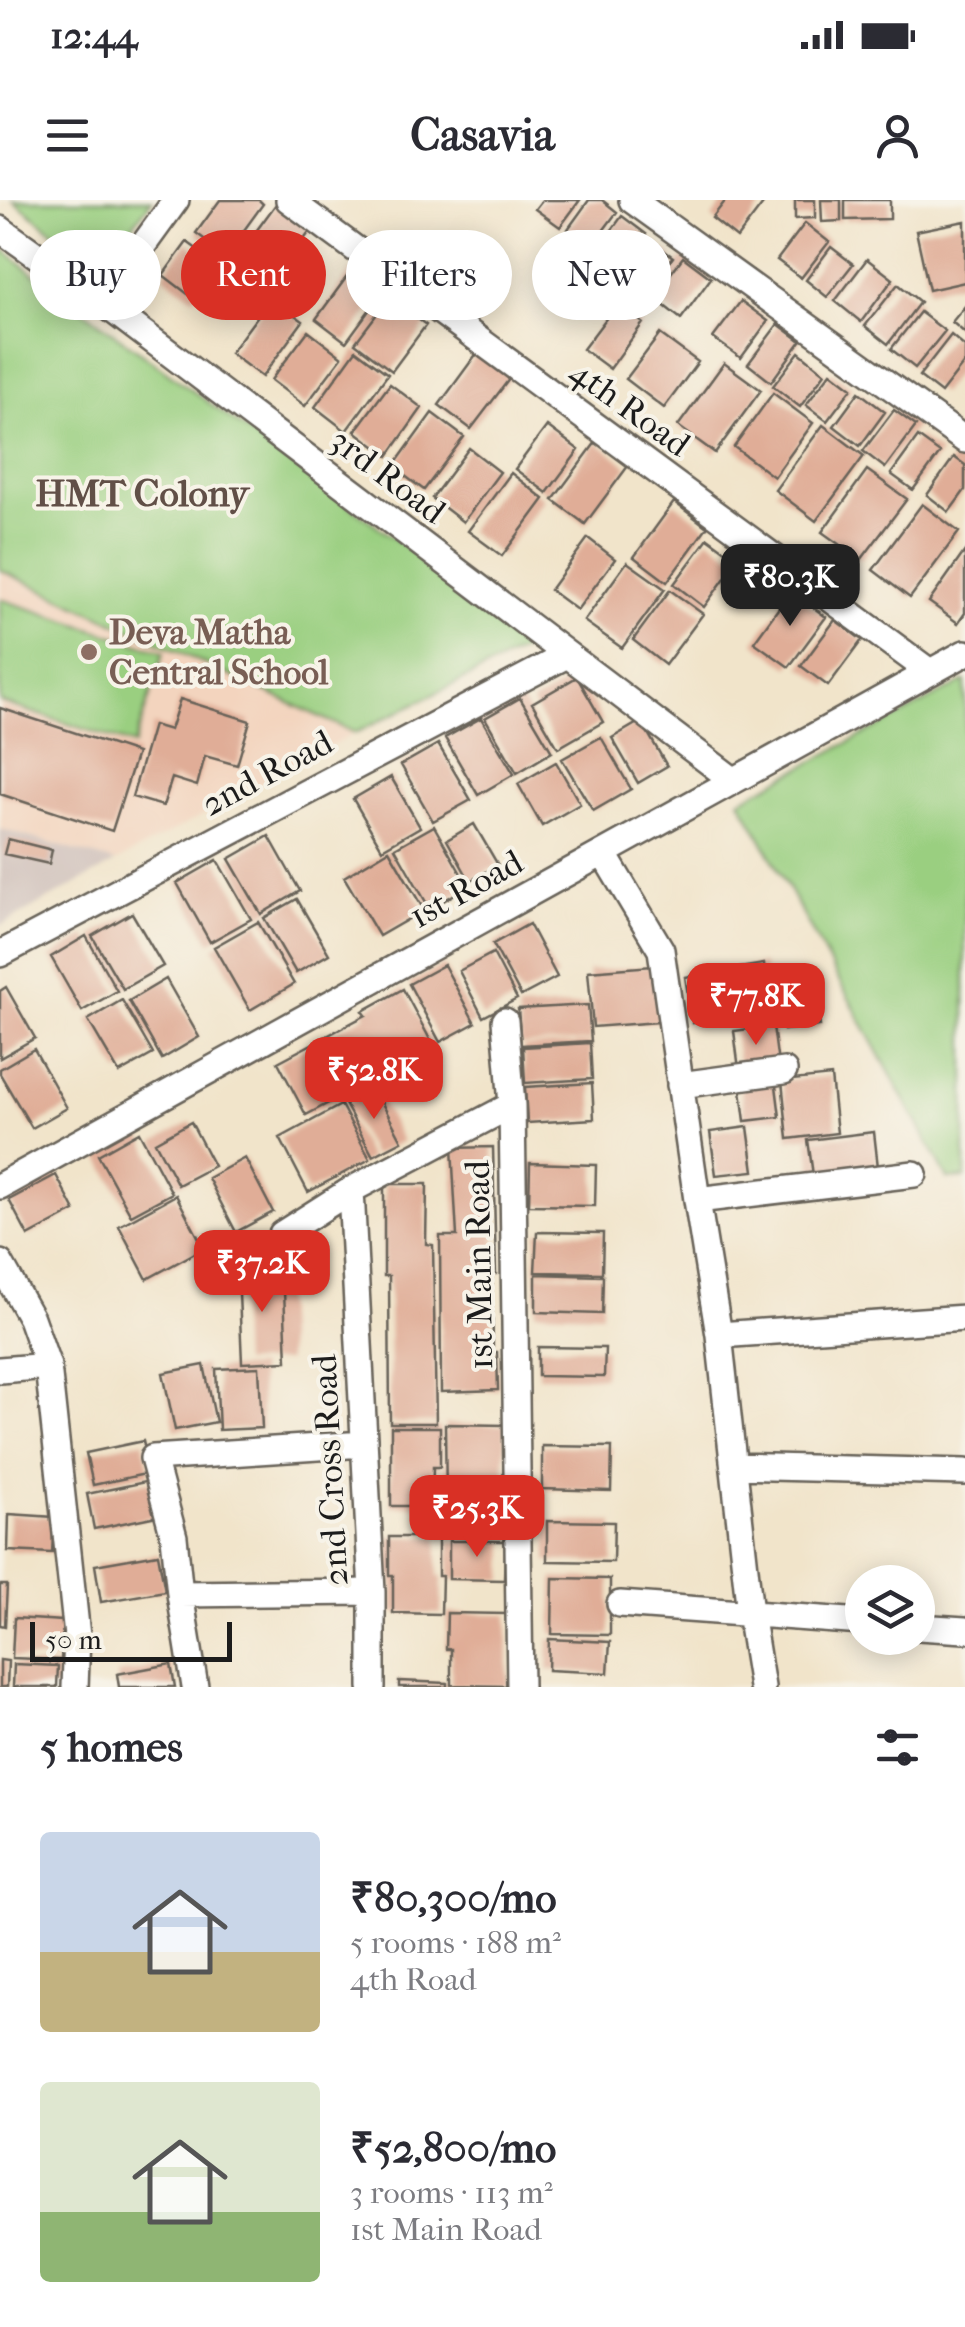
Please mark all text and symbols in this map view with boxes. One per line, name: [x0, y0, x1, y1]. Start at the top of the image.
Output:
text: 12:44: [50, 13, 137, 58]
icon: menu: [40, 108, 95, 163]
icon: person: [870, 108, 925, 163]
text: Casavia: [410, 109, 555, 162]
chip: Buy: [30, 230, 161, 320]
chip: Rent: [181, 230, 326, 320]
chip: Filters: [346, 230, 512, 320]
chip: New: [532, 230, 671, 320]
street label: 4th Road: [562, 351, 699, 466]
street label: 3rd Road: [322, 420, 454, 533]
district label: HMT Colony: [35, 471, 251, 516]
pin: ₹80.3K: [709, 544, 871, 629]
text: ₹80.3K: [743, 558, 837, 595]
place label: Deva Matha Central School: [109, 612, 329, 693]
marker: Deva Matha Central School: [78, 641, 100, 663]
street label: 2nd Road: [194, 721, 340, 825]
street label: 1st Road: [402, 841, 531, 937]
pin: ₹77.8K: [675, 963, 837, 1048]
text: ₹77.8K: [709, 977, 803, 1014]
pin: ₹52.8K: [293, 1037, 455, 1122]
text: ₹52.8K: [327, 1051, 421, 1088]
street label: 1st Main Road: [457, 1159, 501, 1370]
pin: ₹37.2K: [181, 1230, 343, 1315]
text: ₹37.2K: [216, 1244, 308, 1281]
street label: 2nd Cross Road: [303, 1352, 357, 1587]
pin: ₹25.3K: [396, 1475, 558, 1560]
text: ₹25.3K: [431, 1489, 523, 1526]
map controls: [845, 1565, 935, 1655]
button: layers: [845, 1565, 935, 1655]
scale bar: [30, 1617, 232, 1662]
text: 50 m: [45, 1623, 102, 1656]
icon: filters: [870, 1720, 925, 1775]
text: 5 homes: [40, 1723, 183, 1772]
icon: home: [120, 1872, 240, 1992]
text: ₹80,300/mo: [350, 1874, 557, 1923]
text: 5 rooms · 188 m²: [350, 1924, 561, 1961]
text: 4th Road: [350, 1961, 476, 1998]
icon: home: [120, 2122, 240, 2242]
text: ₹52,800/mo: [350, 2124, 556, 2173]
text: 3 rooms · 113 m²: [350, 2174, 553, 2211]
text: 1st Main Road: [350, 2211, 542, 2248]

